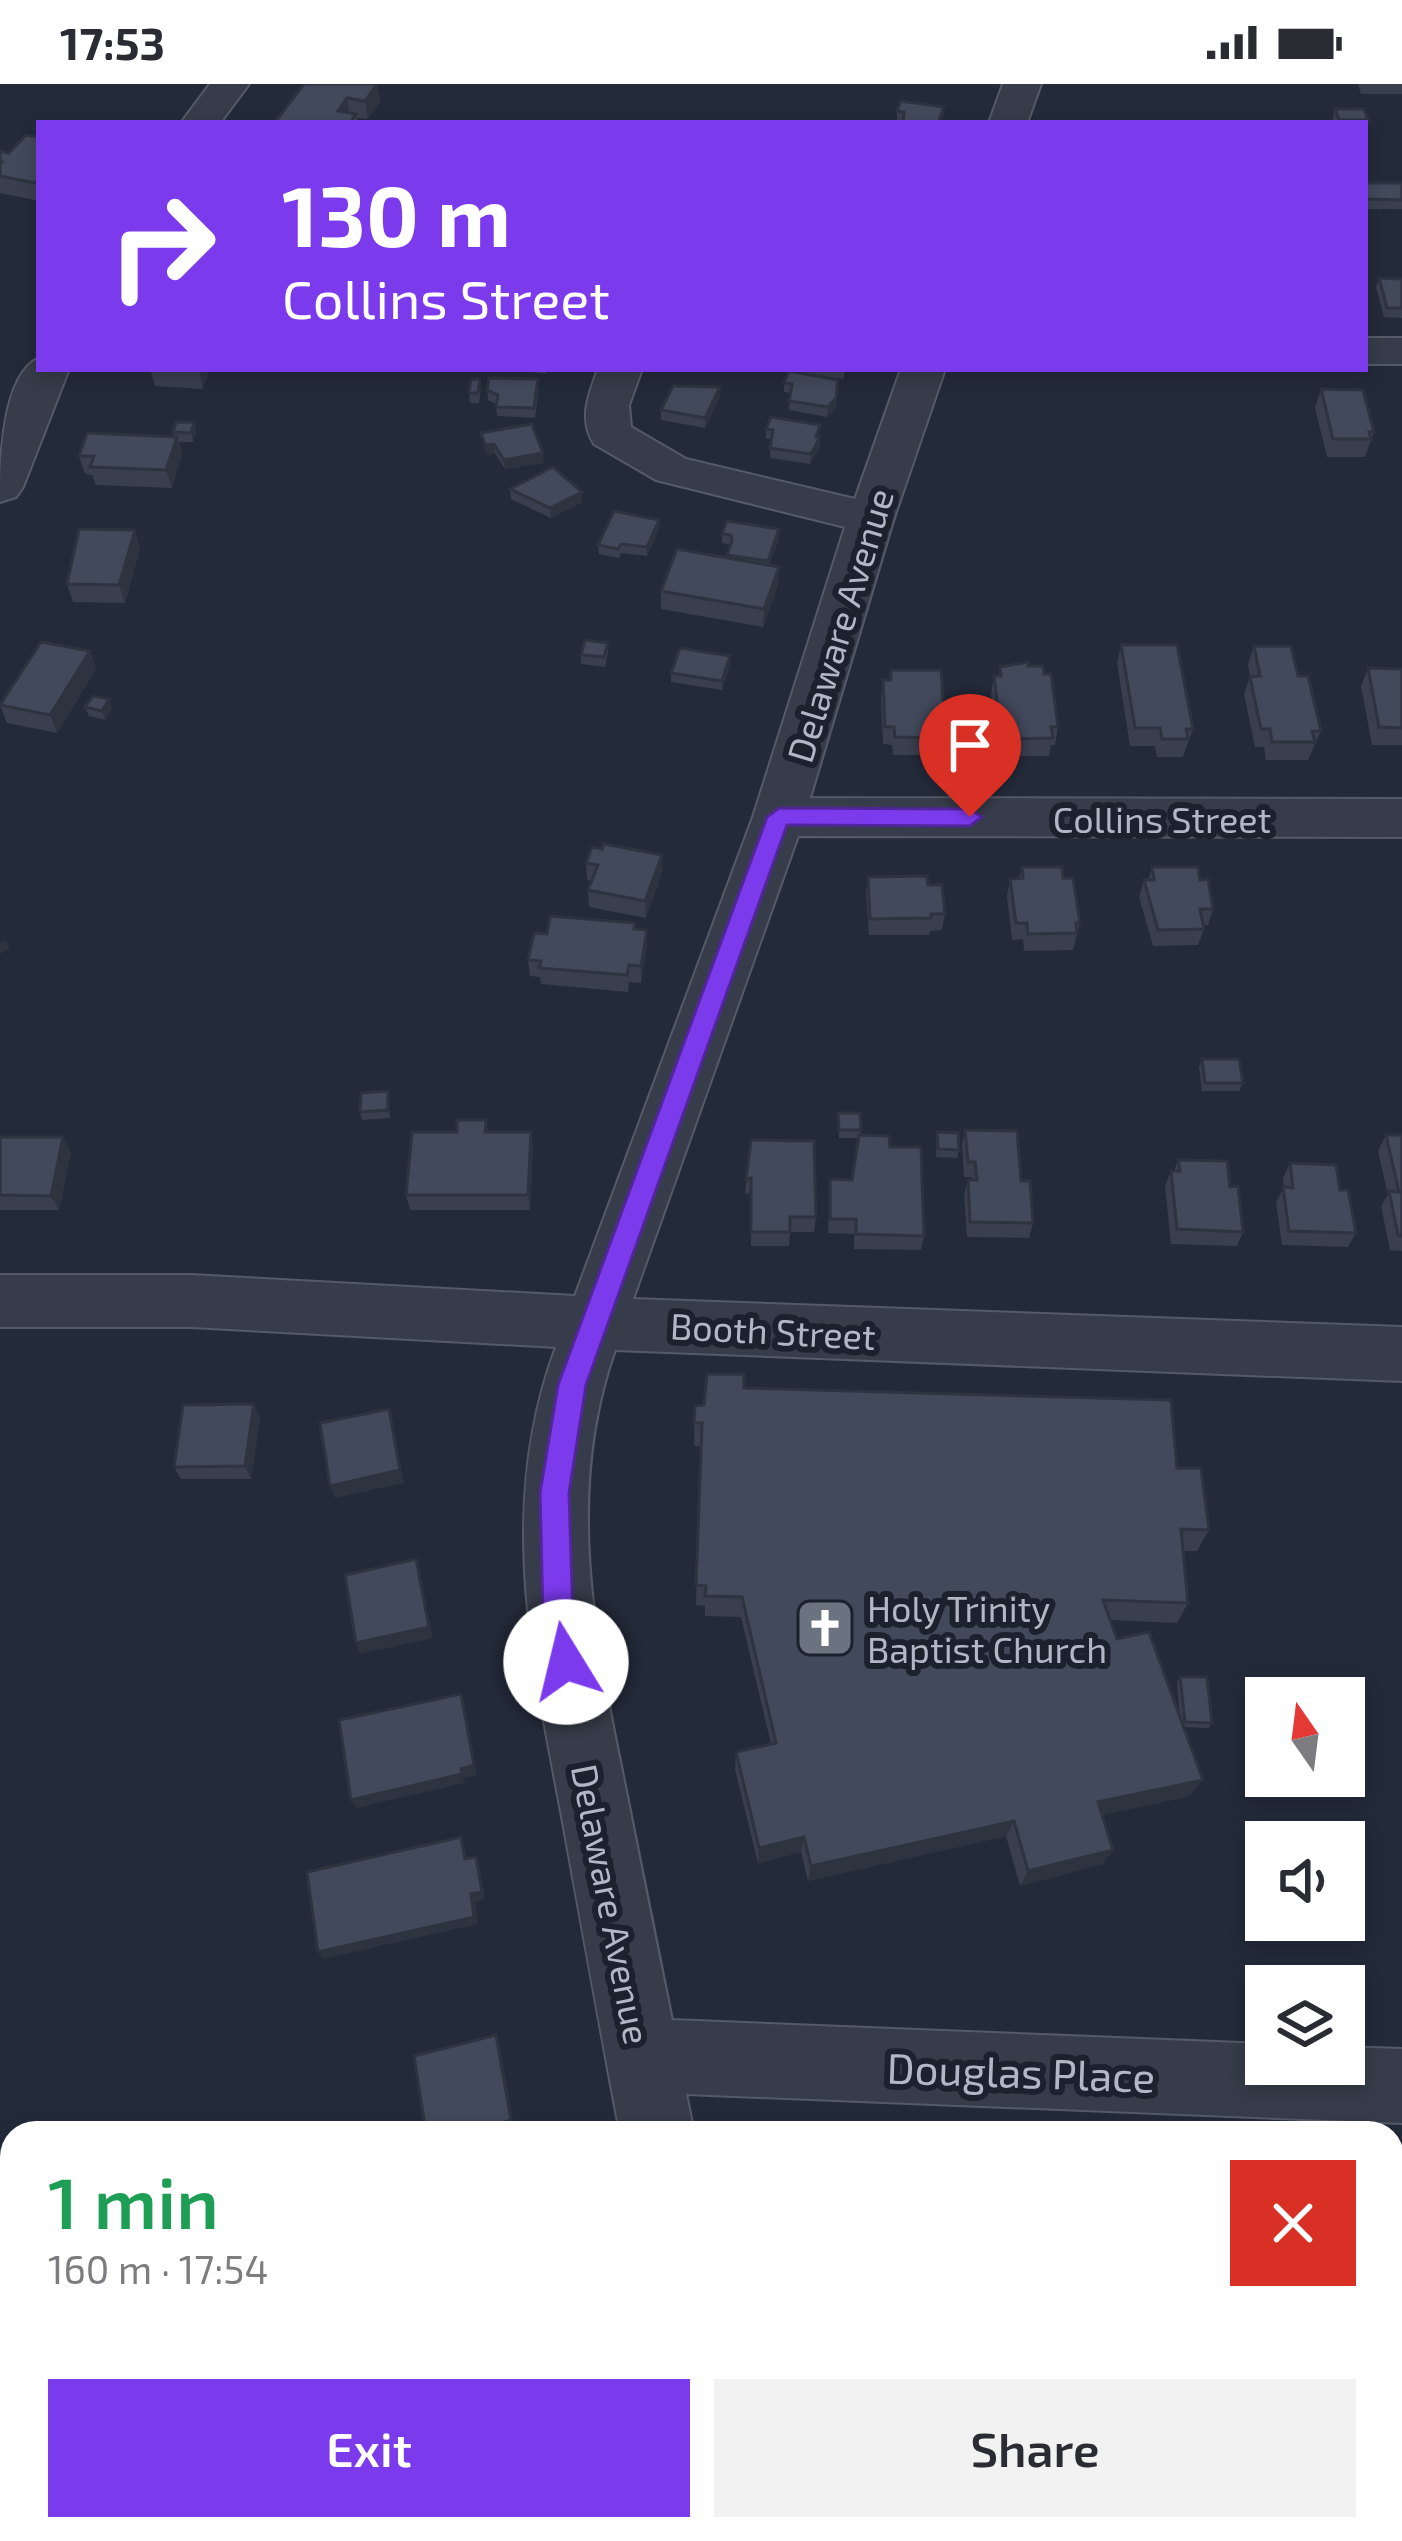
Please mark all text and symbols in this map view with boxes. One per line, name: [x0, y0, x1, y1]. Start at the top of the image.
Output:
text: 17:53: [60, 15, 165, 69]
text: 130 m: [282, 163, 511, 264]
icon: right: [84, 168, 240, 324]
text: Collins Street: [282, 265, 610, 330]
street label: Delaware Avenue: [777, 483, 901, 767]
pin: [919, 694, 1021, 817]
icon: arrive: [937, 712, 1003, 778]
street label: Collins Street: [1053, 797, 1271, 840]
street label: Booth Street: [669, 1303, 877, 1357]
place label: Holy Trinity Baptist Church: [867, 1586, 1107, 1670]
church icon: Holy Trinity Baptist Church: [794, 1597, 856, 1659]
position arrow: [503, 1599, 629, 1725]
north arrow: [1245, 1677, 1365, 1797]
map controls: [1245, 1677, 1365, 2085]
street label: Delaware Avenue: [564, 1760, 660, 2048]
button: sound: [1245, 1821, 1365, 1941]
button: layers: [1245, 1965, 1365, 2085]
street label: Douglas Place: [886, 2041, 1156, 2101]
text: 1 min: [48, 2157, 219, 2243]
button: close: [1230, 2160, 1356, 2286]
text: 160 m · 17:54: [48, 2245, 268, 2292]
button: Exit: [48, 2379, 690, 2517]
button: Share: [714, 2379, 1356, 2517]

